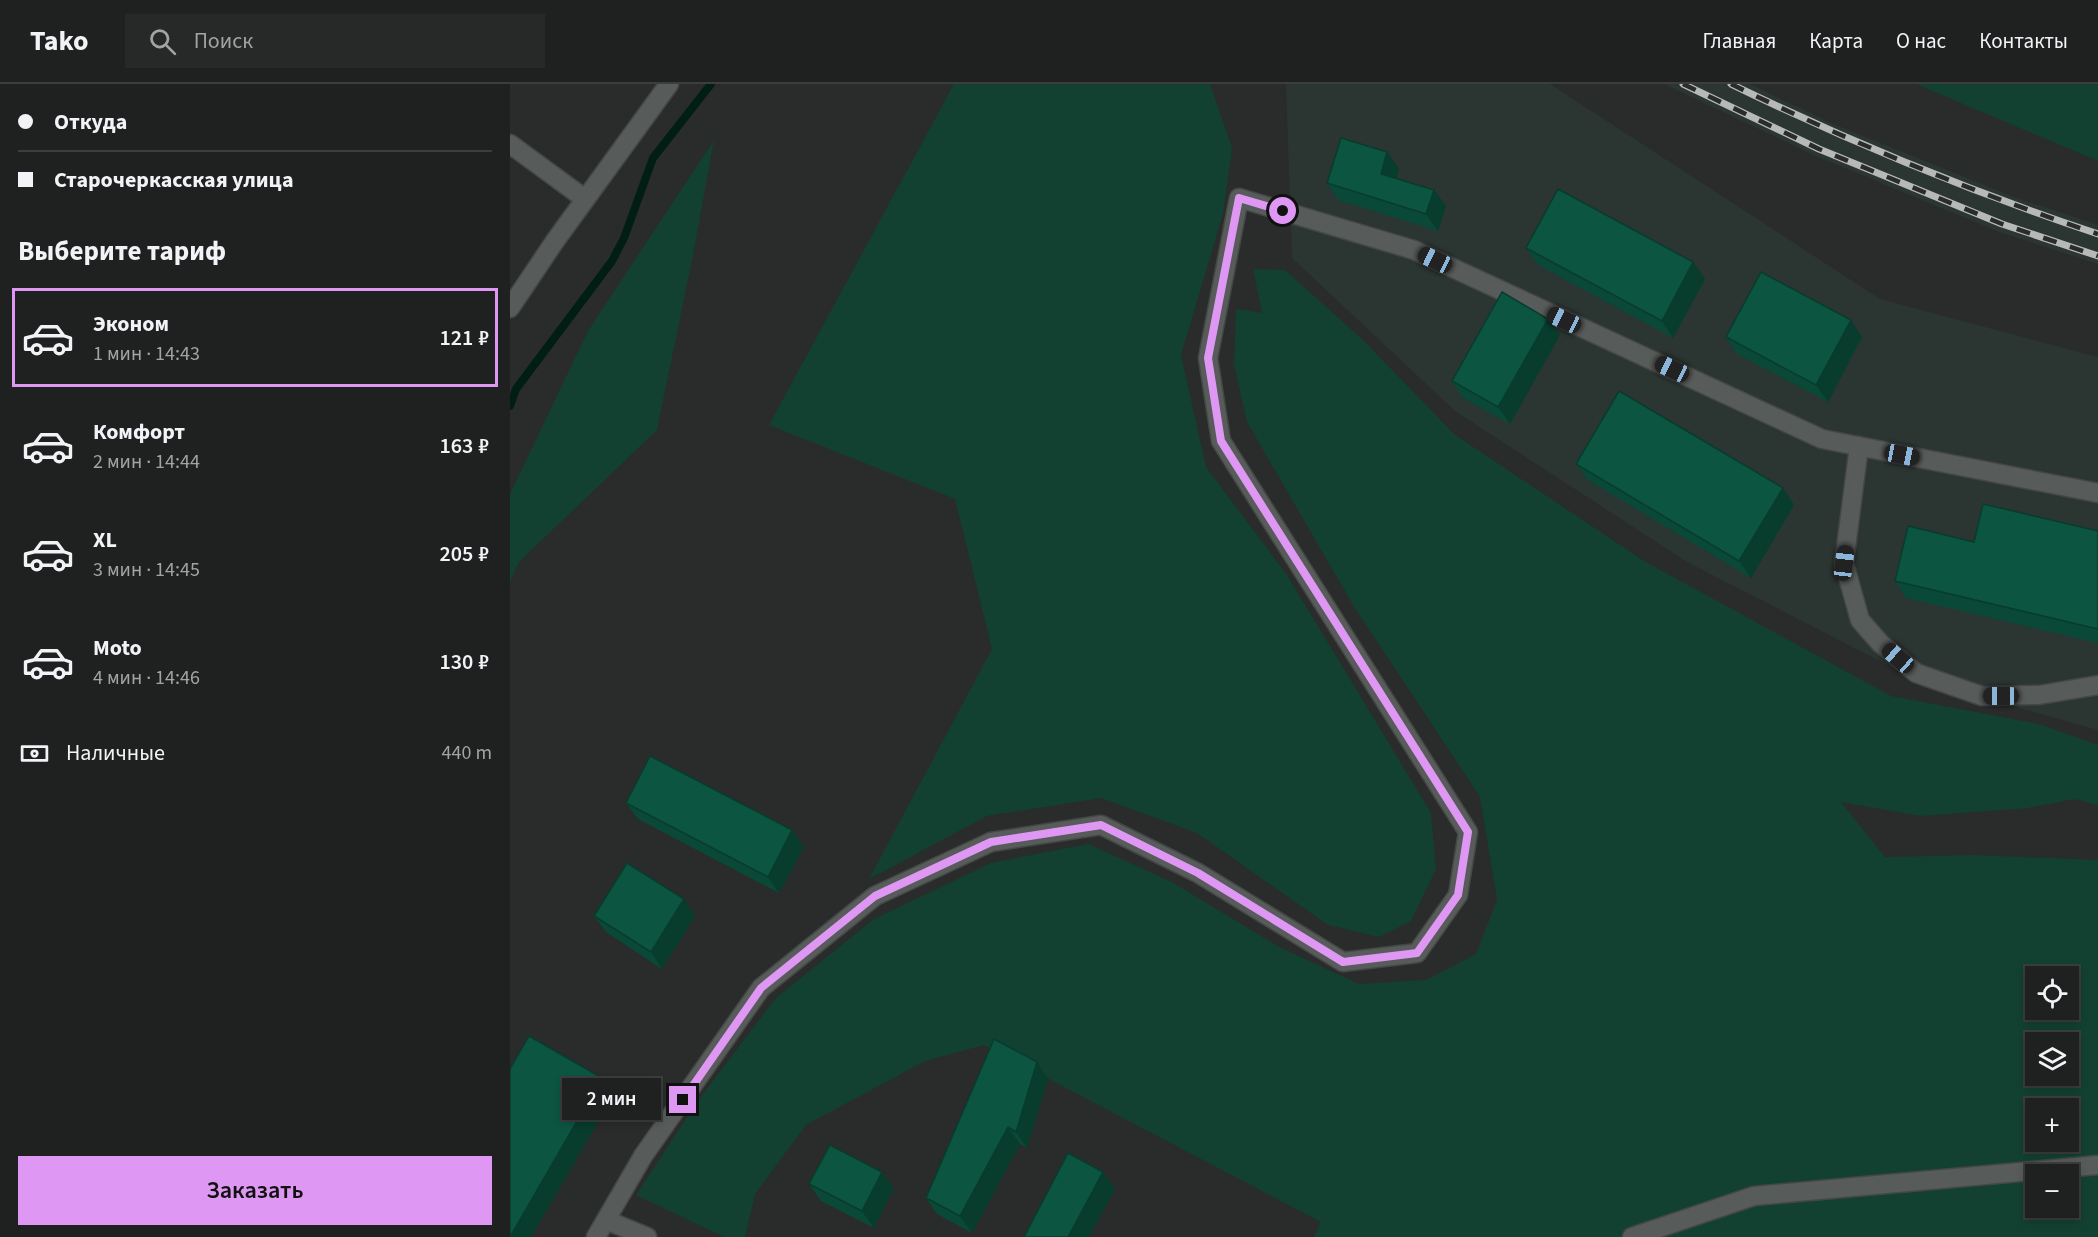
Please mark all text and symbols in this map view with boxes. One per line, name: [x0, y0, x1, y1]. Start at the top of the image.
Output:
search box: [125, 14, 545, 68]
text: Tako: [30, 21, 89, 61]
icon: search: [146, 25, 179, 58]
text: Поиск: [194, 25, 253, 57]
text: Главная: [1703, 26, 1776, 56]
text: Карта: [1809, 26, 1863, 56]
text: О нас: [1896, 26, 1946, 56]
text: Контакты: [1979, 26, 2068, 56]
text: Откуда: [54, 106, 127, 138]
text: Старочеркасская улица: [54, 164, 294, 196]
route start: [1269, 197, 1296, 224]
text: Выберите тариф: [18, 232, 226, 271]
car: [1415, 244, 1455, 276]
car: [1544, 304, 1584, 336]
text: Эконом: [93, 308, 169, 340]
icon: car: [21, 311, 75, 365]
text: 121 ₽: [439, 322, 489, 354]
text: 1 мин · 14:43: [93, 340, 200, 368]
car: [1652, 353, 1692, 385]
text: Комфорт: [93, 416, 185, 448]
icon: car: [21, 419, 75, 473]
text: 163 ₽: [439, 430, 489, 462]
car: [1883, 443, 1921, 467]
text: 2 мин · 14:44: [93, 448, 200, 476]
text: XL: [93, 524, 117, 556]
icon: car: [21, 527, 75, 581]
text: 205 ₽: [439, 538, 489, 570]
car: [1833, 544, 1855, 582]
text: 3 мин · 14:45: [93, 556, 200, 584]
text: Moto: [93, 632, 142, 664]
icon: car: [21, 635, 75, 689]
car: [1879, 639, 1917, 677]
text: 130 ₽: [439, 646, 489, 678]
text: 4 мин · 14:46: [93, 664, 200, 692]
car: [1983, 687, 2019, 705]
icon: cash: [18, 737, 51, 770]
text: Наличные: [66, 737, 165, 769]
text: 440 m: [442, 739, 492, 767]
map controls: [2025, 966, 2079, 1218]
button: locate: [2025, 966, 2079, 1020]
button: layers: [2025, 1032, 2079, 1086]
callout: 2 мин: [563, 1079, 662, 1121]
text: 2 мин: [586, 1085, 637, 1113]
route end: [669, 1086, 696, 1113]
button: +: [2025, 1098, 2079, 1152]
button: Заказать: [18, 1156, 492, 1225]
button: −: [2025, 1164, 2079, 1218]

